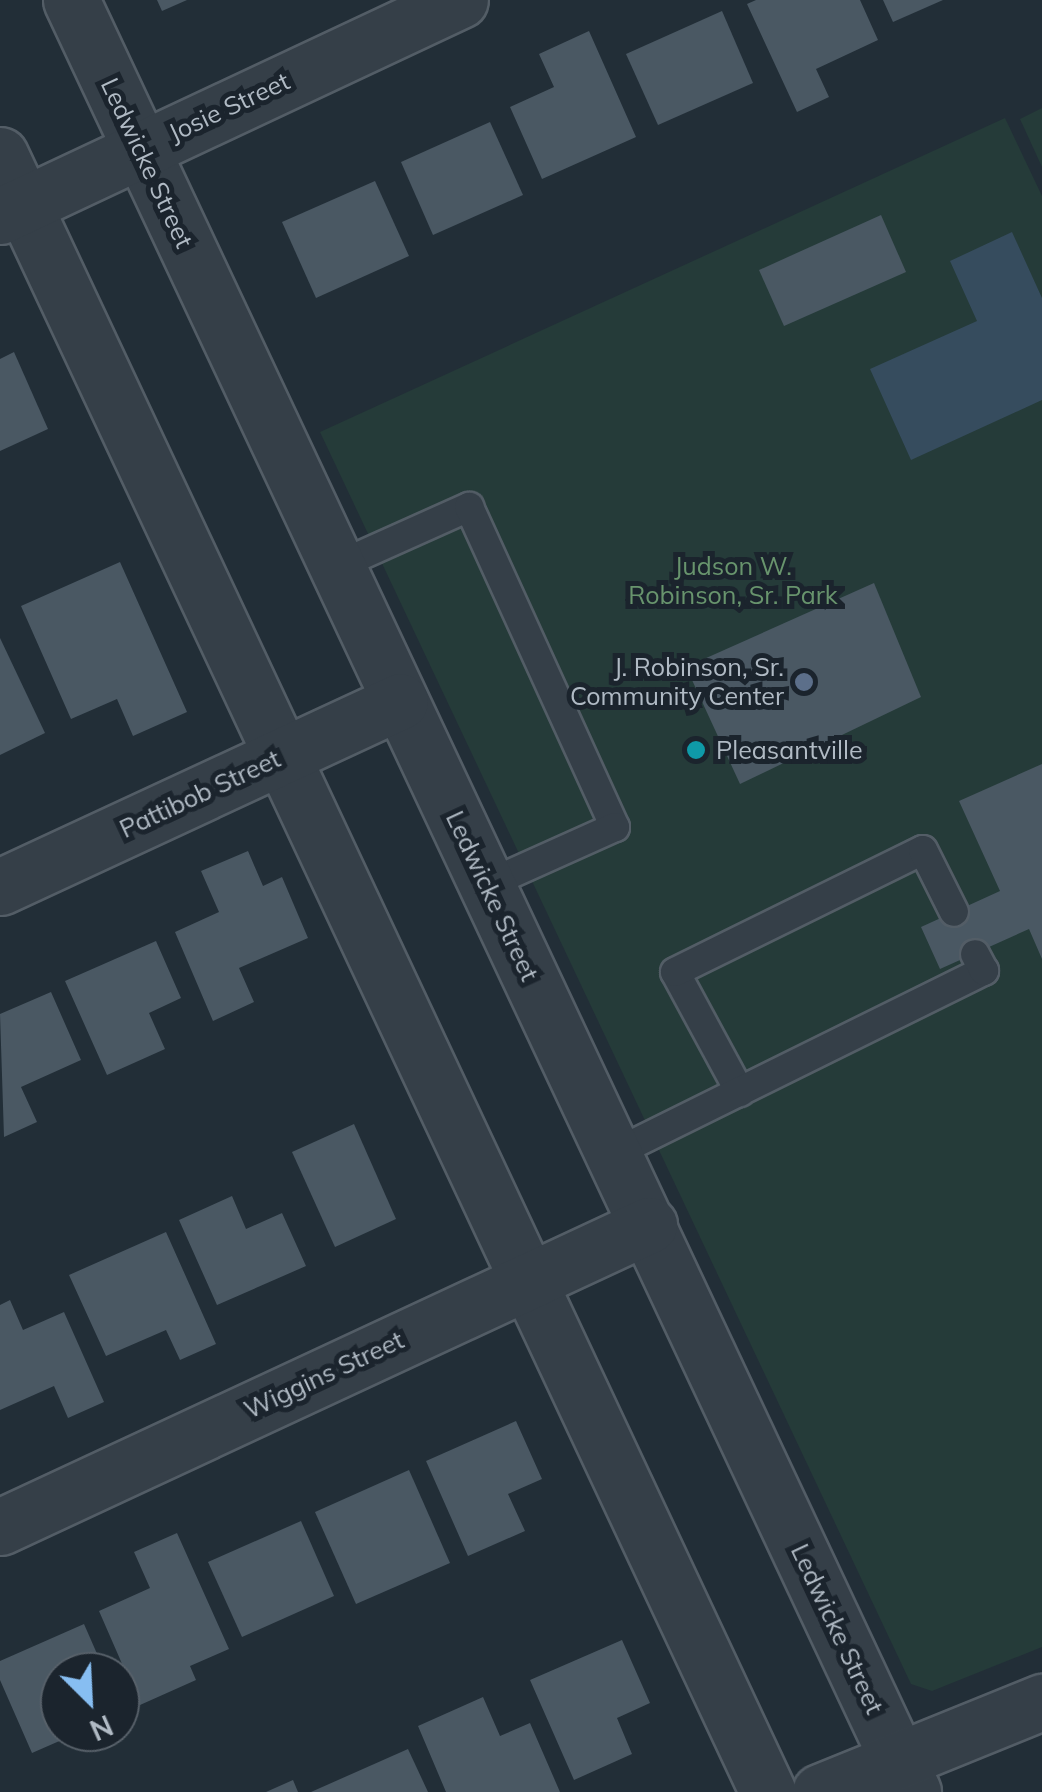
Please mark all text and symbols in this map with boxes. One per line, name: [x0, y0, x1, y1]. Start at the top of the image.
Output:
street label: Josie Street: [164, 66, 294, 148]
street label: Ledwicke Street: [95, 73, 199, 253]
park label: Judson W. Robinson, Sr. Park: [628, 552, 838, 611]
place label: J. Robinson, Sr. Community Center: [570, 653, 784, 712]
marker: J. Robinson, Sr. Community Center: [793, 671, 815, 693]
place label: Pleasantville: [716, 735, 863, 765]
marker: Pleasantville: [685, 739, 707, 761]
street label: Pattibob Street: [115, 744, 285, 844]
street label: Ledwicke Street: [440, 806, 544, 986]
street label: Wiggins Street: [239, 1325, 409, 1425]
street label: Ledwicke Street: [785, 1539, 889, 1719]
north arrow: [40, 1652, 140, 1752]
text: N: [85, 1708, 118, 1748]

